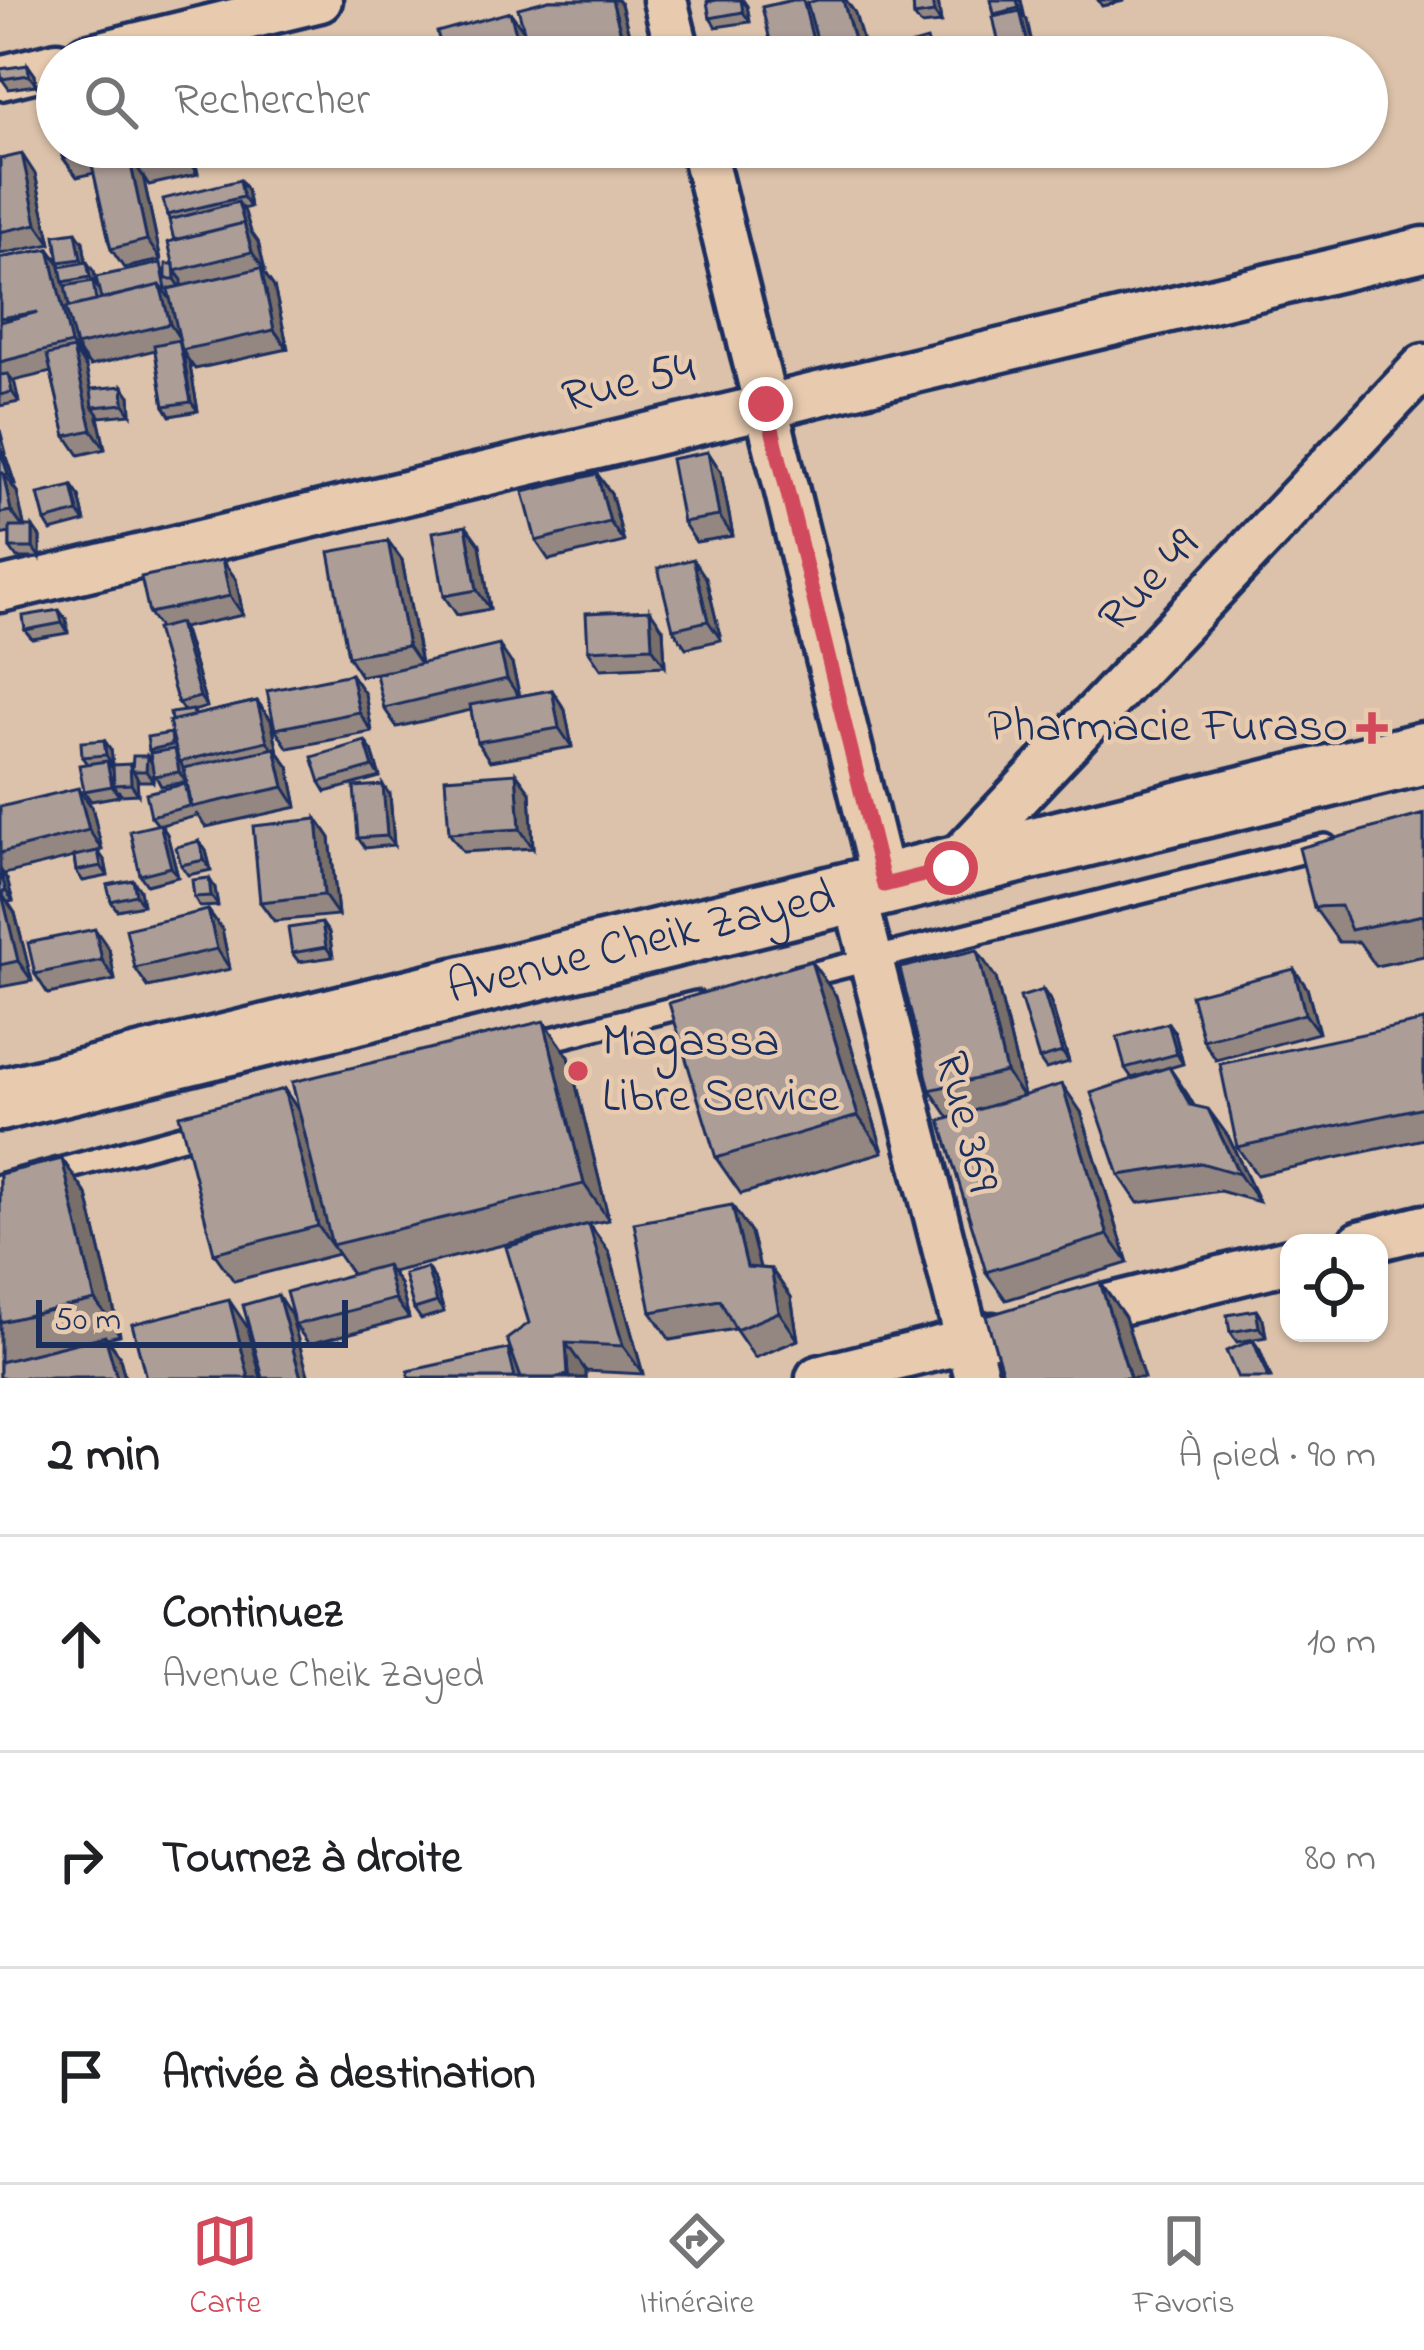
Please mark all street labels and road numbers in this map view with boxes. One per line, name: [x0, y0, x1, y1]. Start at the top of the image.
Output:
street label: Rue 54: [555, 334, 703, 434]
street label: Rue 49: [1083, 513, 1217, 650]
street label: Avenue Cheik Zayed: [440, 863, 842, 1025]
street label: Rue 369: [914, 1044, 1016, 1200]

